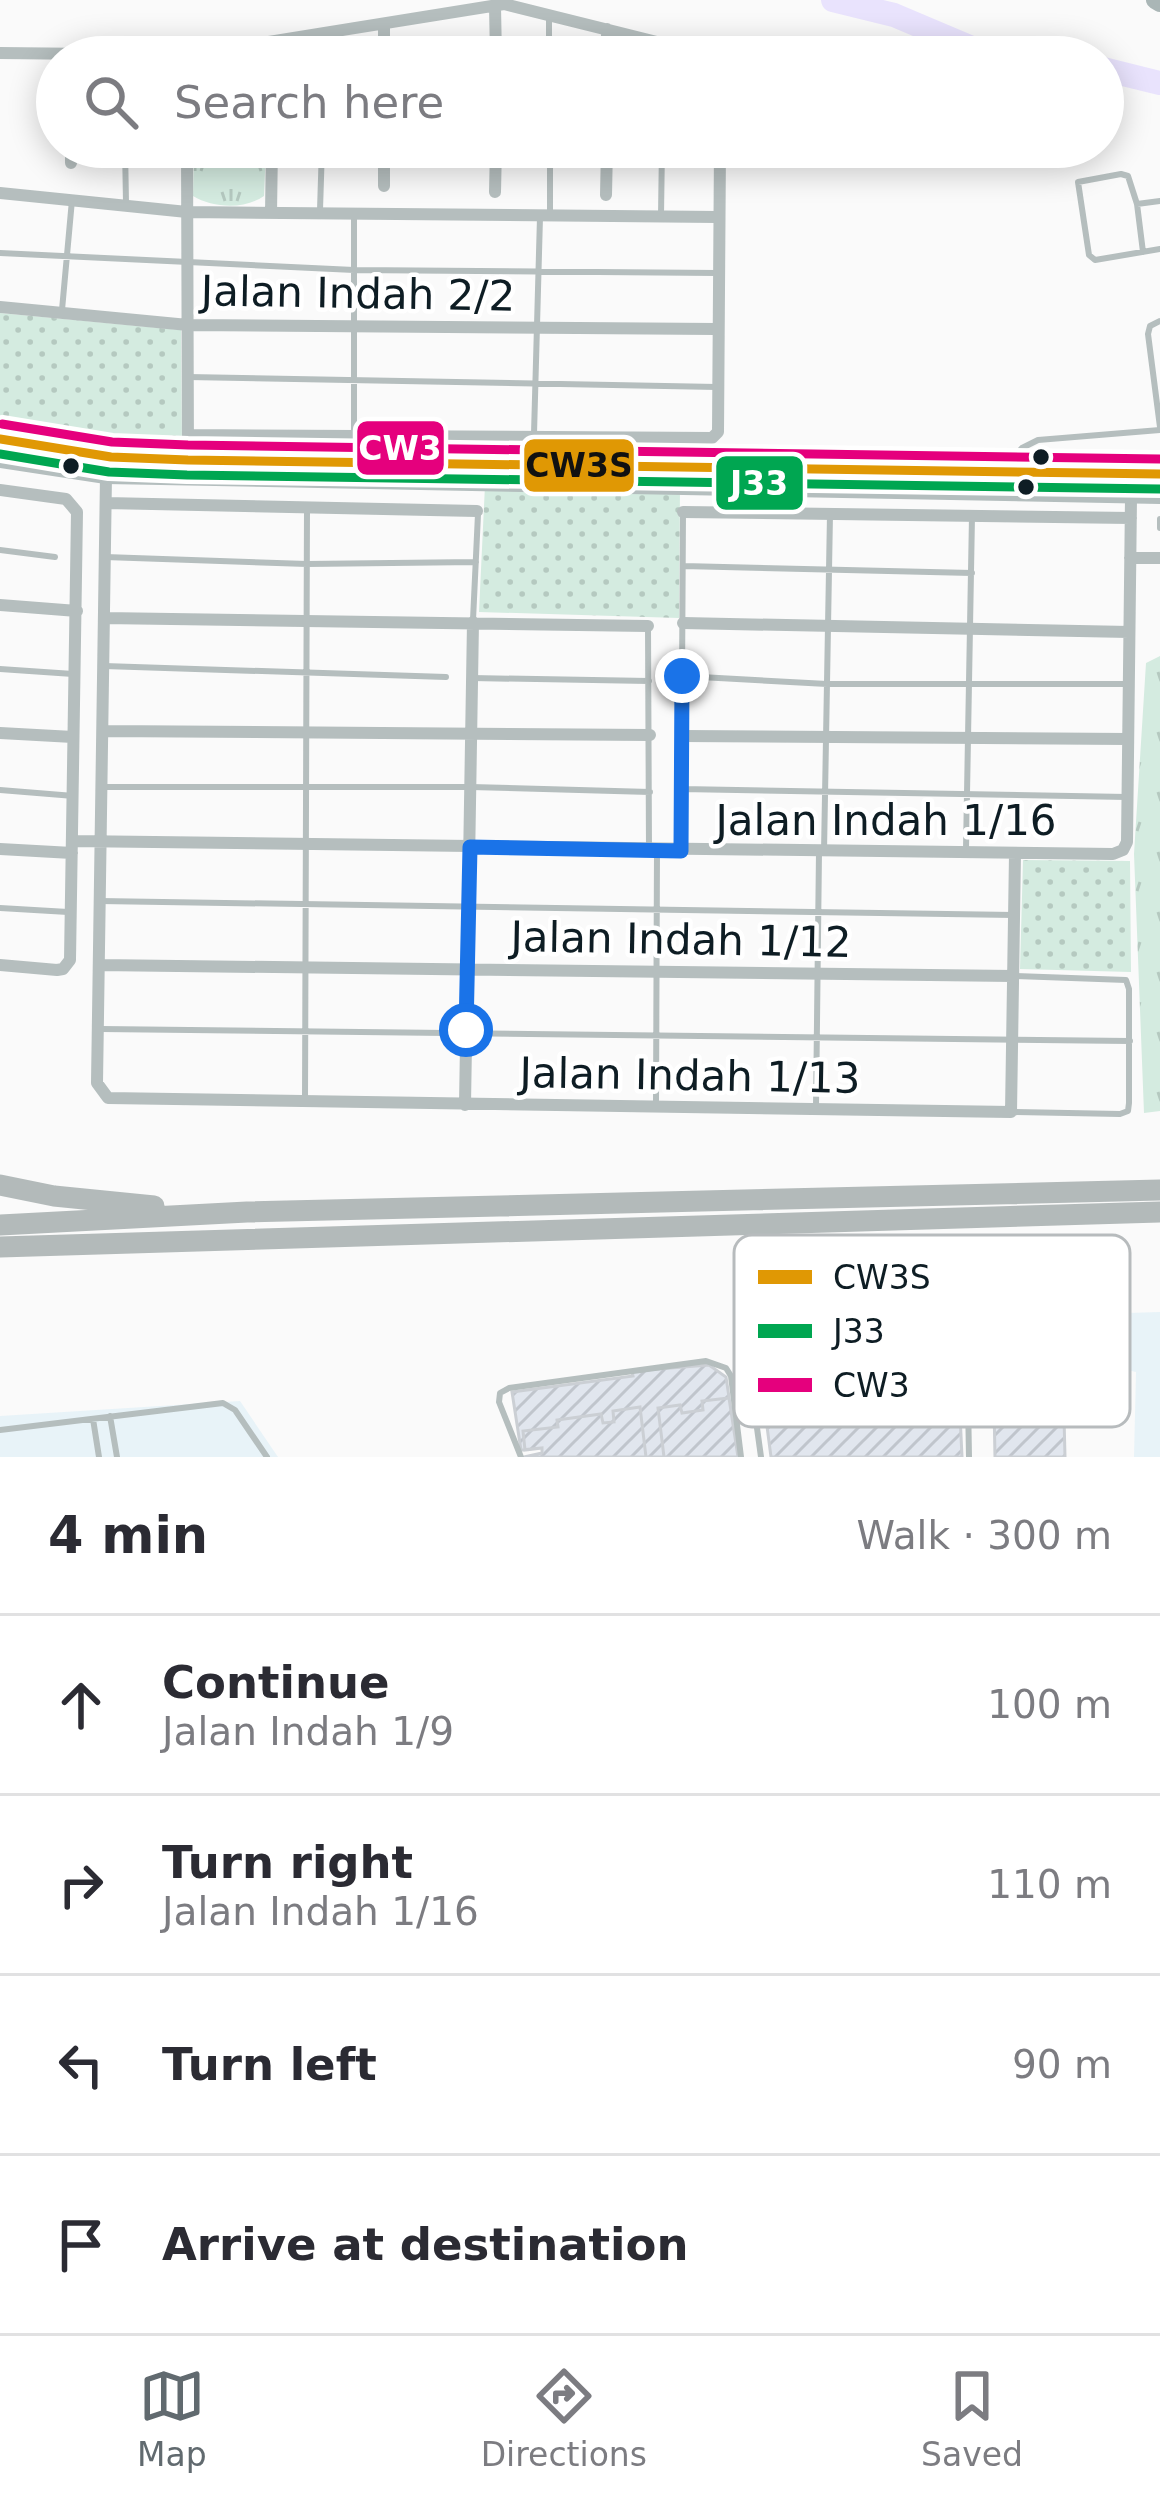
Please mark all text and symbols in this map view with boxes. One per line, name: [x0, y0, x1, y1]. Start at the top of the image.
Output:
search box: [36, 36, 1124, 168]
icon: search: [78, 69, 144, 135]
text: Search here: [174, 76, 444, 129]
street label: Jalan Indah 2/2: [197, 266, 516, 321]
line badge: CW3: [355, 419, 446, 477]
text: CW3: [358, 429, 442, 468]
line badge: CW3S: [522, 437, 636, 494]
text: CW3S: [525, 446, 633, 485]
unlabelled marker: [1030, 446, 1052, 468]
line badge: J33: [714, 454, 805, 512]
unlabelled marker: [60, 455, 82, 477]
text: J33: [728, 464, 788, 503]
unlabelled marker: [1015, 476, 1037, 498]
route end: [655, 649, 709, 703]
street label: Jalan Indah 1/16: [712, 796, 1057, 845]
street label: Jalan Indah 1/12: [507, 912, 852, 967]
route start: [439, 1003, 493, 1057]
street label: Jalan Indah 1/13: [516, 1048, 861, 1103]
legend: [734, 1235, 1130, 1427]
text: CW3S: [833, 1258, 931, 1297]
text: J33: [831, 1312, 885, 1351]
text: CW3: [833, 1366, 910, 1405]
text: 4 min: [48, 1506, 208, 1565]
text: Walk · 300 m: [857, 1513, 1112, 1558]
text: Continue: [162, 1656, 390, 1709]
icon: ahead: [48, 1672, 114, 1738]
text: 100 m: [987, 1682, 1112, 1727]
text: Jalan Indah 1/9: [162, 1709, 454, 1754]
text: Turn right: [162, 1836, 413, 1889]
icon: right: [48, 1852, 114, 1918]
text: 110 m: [987, 1862, 1112, 1907]
text: Jalan Indah 1/16: [162, 1889, 479, 1934]
icon: left: [48, 2032, 114, 2098]
text: Turn left: [162, 2038, 377, 2091]
text: 90 m: [1012, 2042, 1112, 2087]
icon: arrive: [48, 2212, 114, 2278]
text: Arrive at destination: [162, 2218, 688, 2271]
tab: Map: [137, 2363, 207, 2474]
tab: Directions: [481, 2363, 647, 2474]
tab: Saved: [921, 2363, 1023, 2474]

